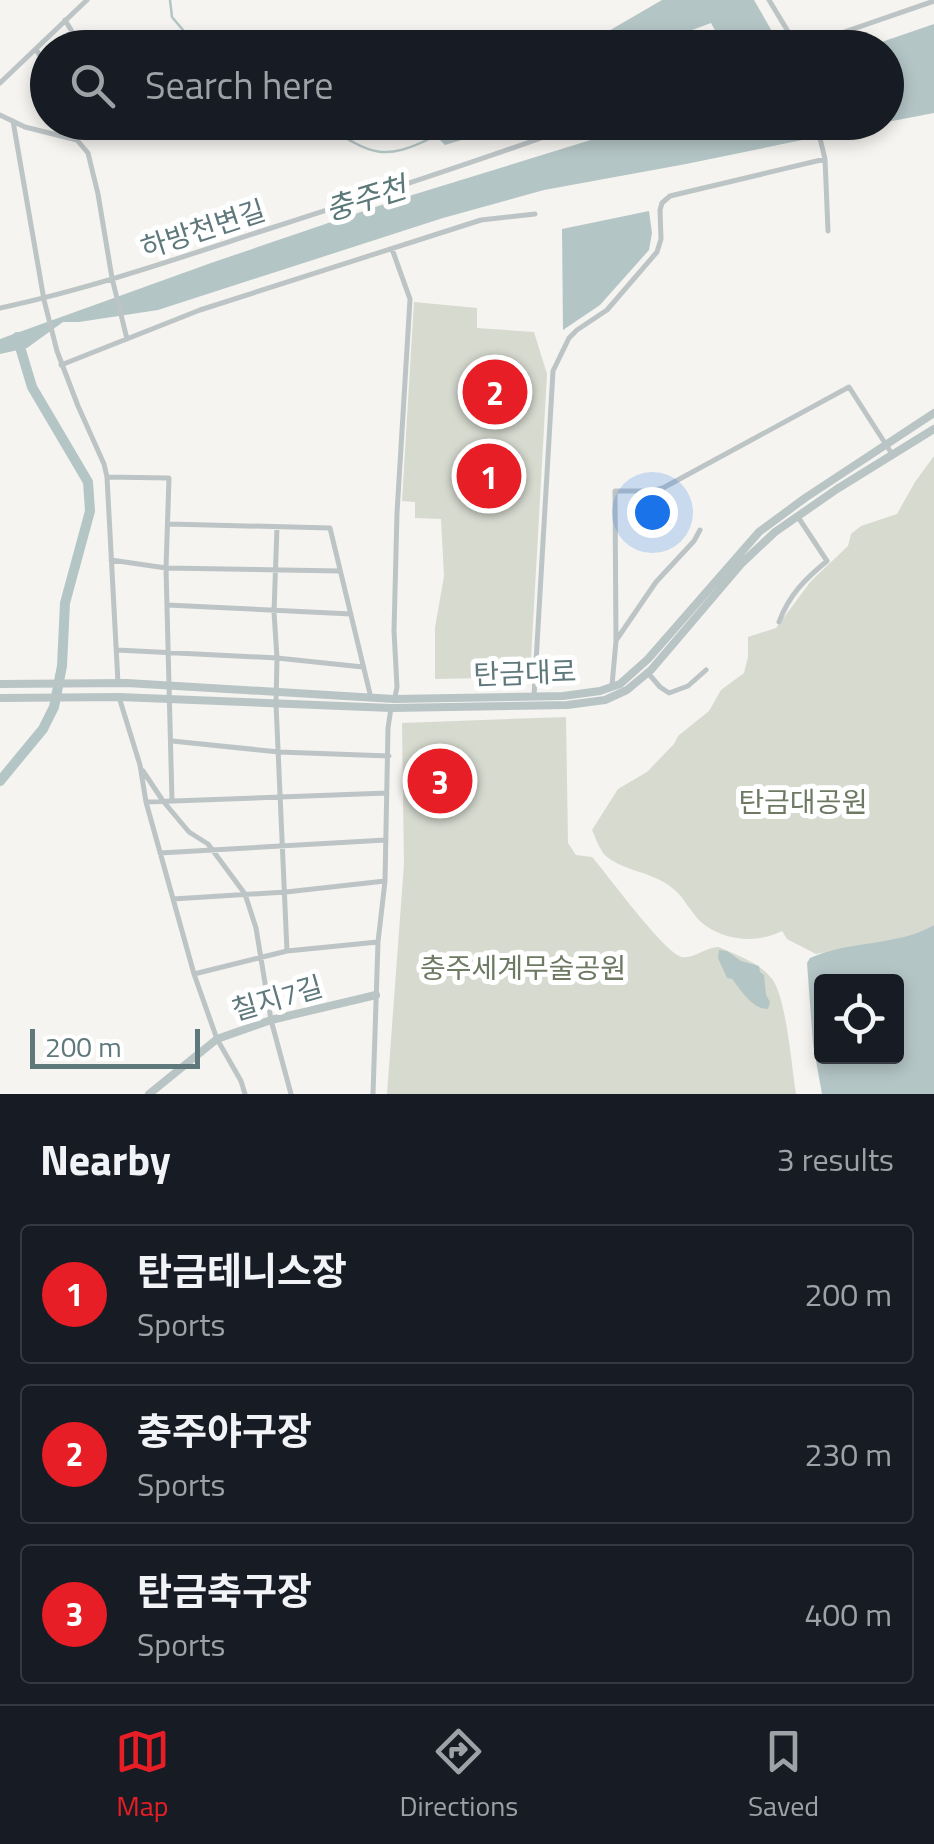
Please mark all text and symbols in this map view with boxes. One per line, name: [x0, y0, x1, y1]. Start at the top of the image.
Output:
search box: [30, 30, 904, 140]
text: Search here: [145, 56, 333, 114]
icon: search: [65, 58, 120, 113]
water label: 충주천: [319, 163, 415, 232]
street label: 하방천변길: [135, 188, 271, 269]
pin: 2: [462, 354, 528, 430]
pin: 1: [456, 438, 522, 514]
your location: [627, 487, 678, 538]
street label: 탄금대로: [473, 649, 577, 696]
pin: 3: [408, 744, 472, 818]
park label: 탄금대공원: [739, 780, 867, 823]
park label: 충주세계무술공원: [420, 946, 626, 989]
street label: 칠지7길: [226, 964, 327, 1031]
map controls: [814, 974, 904, 1064]
button: locate: [814, 974, 904, 1064]
scale bar: [30, 1024, 200, 1068]
text: 200 m: [45, 1025, 122, 1068]
text: Nearby: [40, 1127, 171, 1191]
text: 3 results: [777, 1135, 894, 1183]
text: 탄금테니스장: [137, 1242, 347, 1300]
text: 1: [66, 1270, 83, 1318]
text: 200 m: [804, 1270, 892, 1318]
text: Sports: [137, 1300, 225, 1348]
text: 충주야구장: [137, 1402, 312, 1460]
text: 2: [66, 1430, 83, 1478]
text: 230 m: [804, 1430, 892, 1478]
text: Sports: [137, 1460, 225, 1508]
text: 탄금축구장: [137, 1562, 312, 1620]
text: 3: [66, 1590, 83, 1638]
text: 400 m: [804, 1590, 892, 1638]
text: Sports: [137, 1620, 225, 1668]
tab: Map: [115, 1724, 170, 1827]
tab: Directions: [400, 1724, 518, 1827]
tab: Saved: [748, 1724, 819, 1827]

